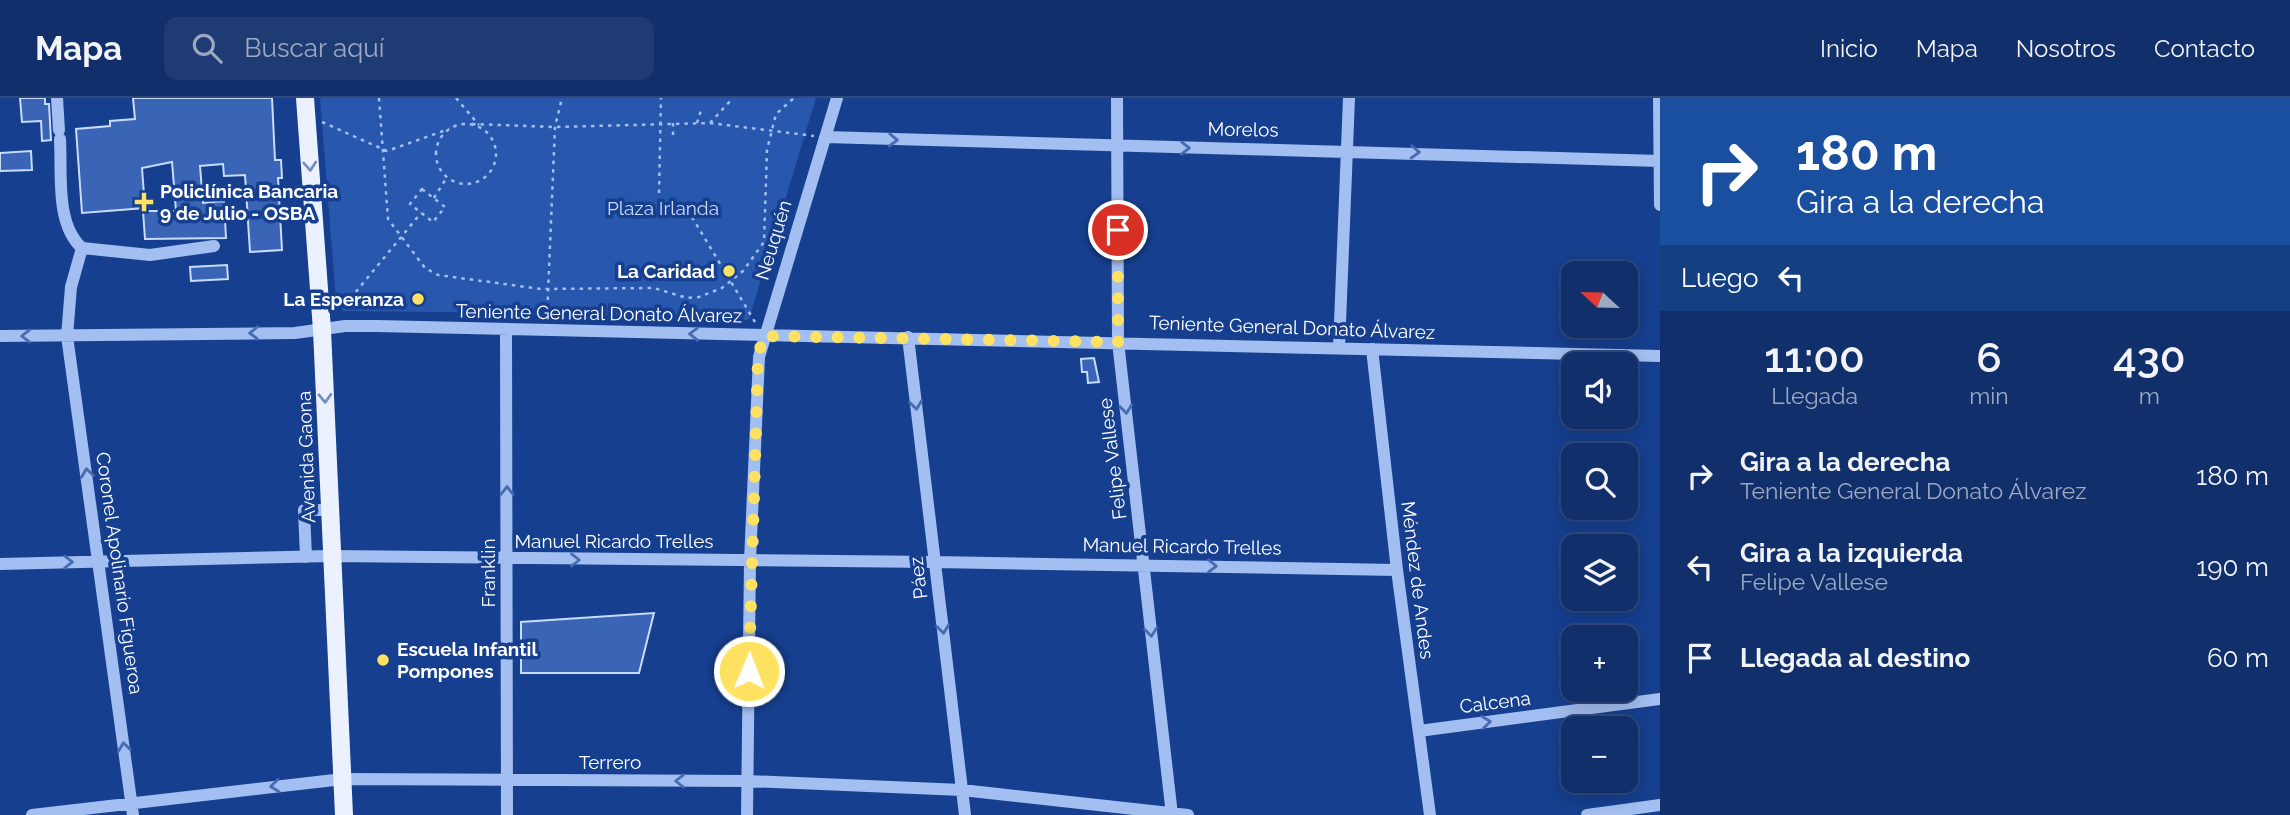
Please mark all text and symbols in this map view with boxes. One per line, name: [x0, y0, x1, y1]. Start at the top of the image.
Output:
search box: [164, 17, 654, 80]
text: Mapa: [35, 29, 122, 68]
icon: search: [188, 29, 226, 67]
text: Buscar aquí: [244, 33, 384, 63]
text: Inicio: [1820, 34, 1878, 63]
text: Mapa: [1916, 34, 1978, 63]
text: Nosotros: [2016, 34, 2116, 63]
text: Contacto: [2154, 34, 2255, 63]
street label: Morelos: [1207, 117, 1279, 141]
text: 180 m: [1796, 124, 1937, 181]
icon: right: [1681, 126, 1772, 217]
one-way arrow: [888, 132, 899, 147]
one-way arrow: [1180, 140, 1191, 156]
one-way arrow: [1410, 145, 1421, 160]
one-way arrow: [302, 161, 317, 172]
place label: Policlínica Bancaria 9 de Julio - OSBA: [160, 180, 338, 224]
text: Gira a la derecha: [1796, 183, 2044, 220]
marker: Policlínica Bancaria 9 de Julio - OSBA: [134, 192, 154, 212]
park label: Plaza Irlanda: [607, 197, 719, 219]
street label: Neuquén: [750, 197, 796, 283]
pin: [1088, 200, 1148, 260]
icon: arrive: [1099, 211, 1137, 249]
icon: left: [1772, 259, 1810, 297]
place label: La Caridad: [617, 260, 715, 282]
north arrow: [1561, 261, 1638, 338]
map controls: [1561, 261, 1638, 793]
marker: La Caridad: [721, 263, 737, 279]
text: Luego: [1681, 263, 1758, 293]
place label: La Esperanza: [283, 288, 404, 310]
marker: La Esperanza: [410, 291, 426, 307]
street label: Teniente General Donato Álvarez: [456, 300, 742, 326]
street label: Teniente General Donato Álvarez: [1149, 311, 1435, 343]
one-way arrow: [248, 325, 258, 341]
one-way arrow: [689, 326, 699, 342]
one-way arrow: [20, 328, 31, 344]
text: 11:00: [1764, 333, 1865, 382]
text: 6: [1976, 333, 2002, 382]
text: 430: [2113, 333, 2186, 382]
button: sound: [1561, 352, 1638, 429]
text: Llegada: [1771, 382, 1858, 409]
text: min: [1969, 382, 2009, 409]
text: m: [2139, 382, 2160, 409]
street label: Avenida Gaona: [293, 391, 319, 523]
one-way arrow: [317, 393, 332, 404]
street label: Felipe Vallese: [1094, 397, 1130, 521]
one-way arrow: [909, 399, 924, 411]
one-way arrow: [1118, 404, 1133, 415]
button: search: [1561, 443, 1638, 520]
text: Gira a la derecha: [1740, 447, 1950, 477]
street label: Coronel Apolinario Figueroa: [92, 451, 148, 695]
icon: right: [1681, 457, 1719, 495]
text: 180 m: [2196, 461, 2269, 491]
one-way arrow: [80, 467, 95, 479]
text: Teniente General Donato Álvarez: [1740, 477, 2087, 504]
one-way arrow: [499, 485, 515, 496]
street label: Méndez de Andes: [1397, 500, 1439, 660]
street label: Manuel Ricardo Trelles: [515, 530, 714, 552]
street label: Manuel Ricardo Trelles: [1082, 533, 1282, 559]
button: layers: [1561, 534, 1638, 611]
text: Gira a la izquierda: [1740, 538, 1963, 568]
street label: Franklin: [477, 539, 499, 607]
icon: left: [1681, 548, 1719, 586]
one-way arrow: [570, 552, 581, 568]
text: 190 m: [2196, 552, 2269, 582]
one-way arrow: [63, 554, 74, 570]
street label: Páez: [904, 556, 932, 600]
one-way arrow: [1207, 558, 1218, 574]
text: Felipe Vallese: [1740, 568, 1888, 595]
one-way arrow: [936, 624, 951, 635]
button: +: [1561, 625, 1638, 702]
one-way arrow: [1144, 627, 1159, 638]
position arrow: [712, 634, 786, 708]
place label: Escuela Infantil Pompones: [397, 638, 538, 682]
icon: arrive: [1681, 639, 1719, 677]
text: Llegada al destino: [1740, 643, 1970, 673]
text: 60 m: [2207, 643, 2269, 673]
marker: Escuela Infantil Pompones: [375, 652, 391, 668]
street label: Calcena: [1458, 687, 1532, 717]
one-way arrow: [1480, 715, 1492, 730]
button: −: [1561, 716, 1638, 793]
one-way arrow: [117, 741, 132, 753]
street label: Terrero: [579, 751, 641, 773]
one-way arrow: [674, 773, 685, 789]
one-way arrow: [269, 779, 281, 794]

